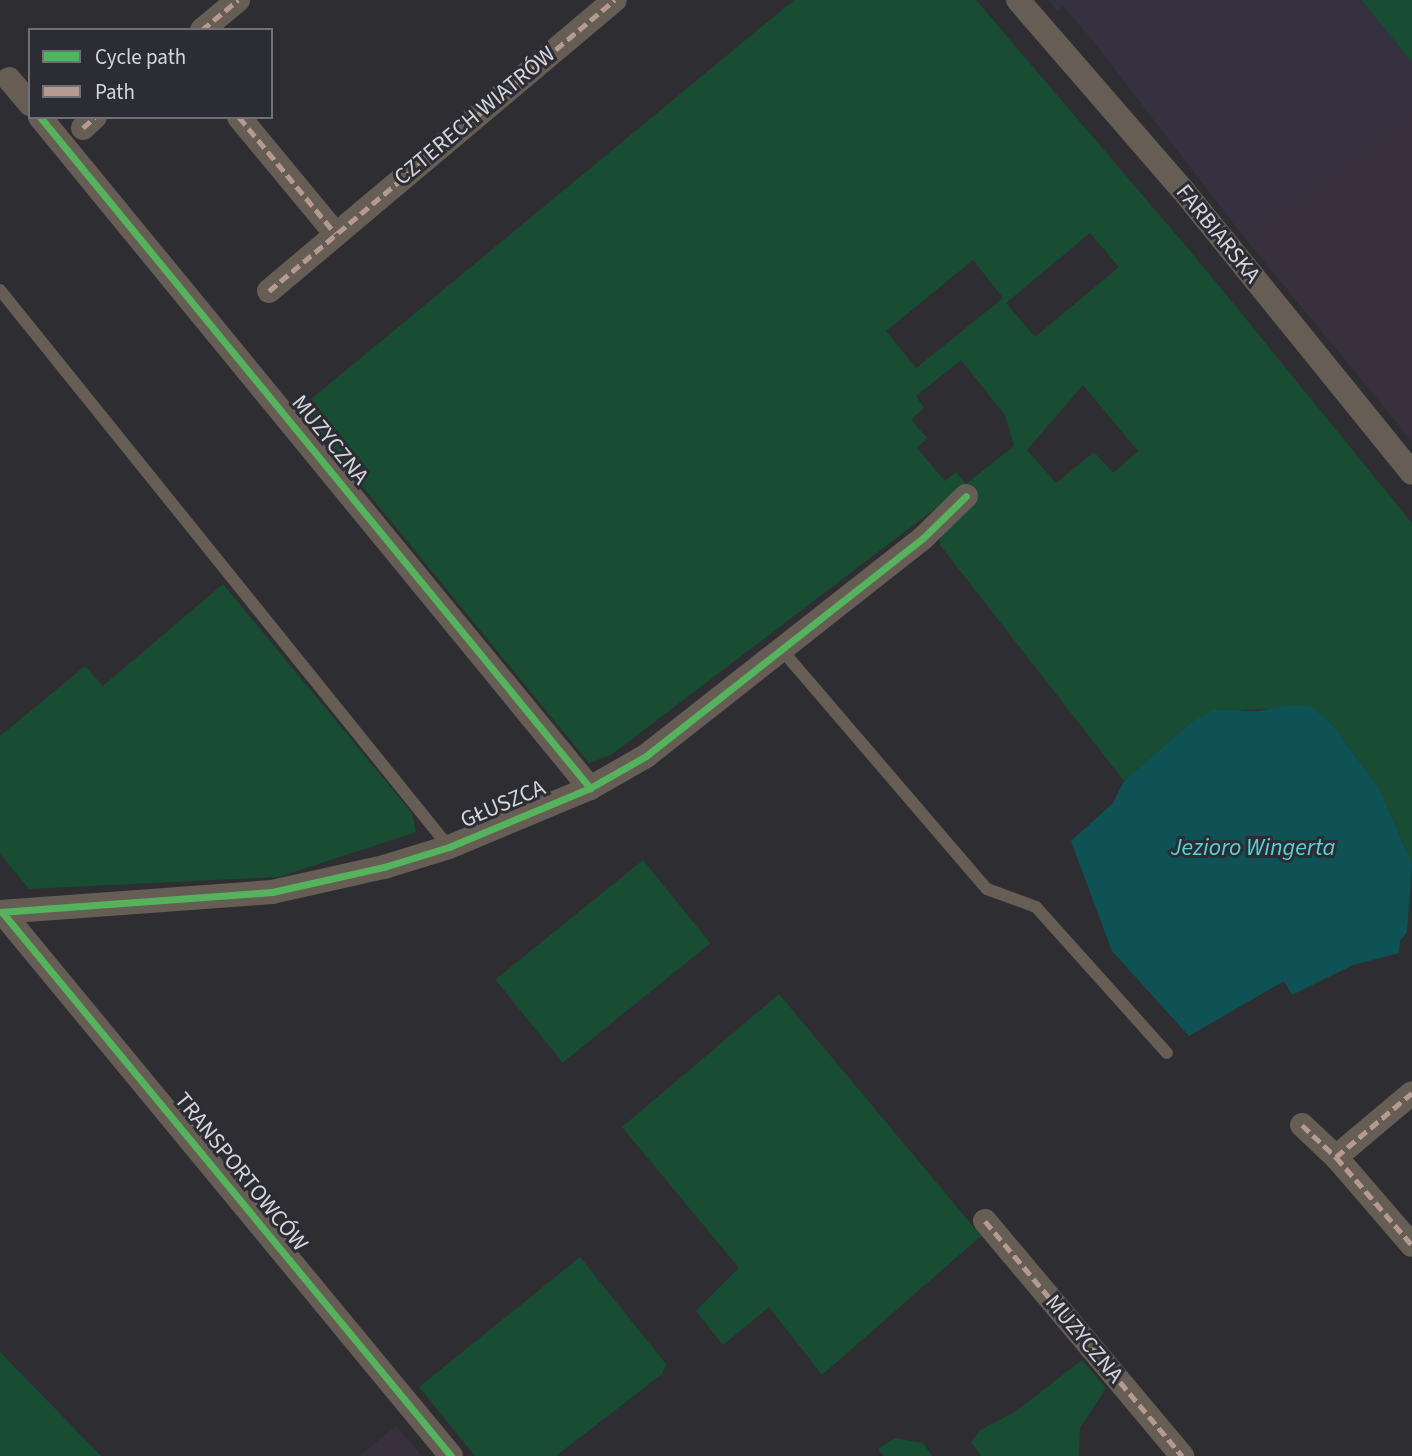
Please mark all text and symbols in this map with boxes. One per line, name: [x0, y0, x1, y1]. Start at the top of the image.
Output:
legend: [28, 28, 273, 119]
street label: CZTERECH WIATRÓW: [389, 41, 561, 191]
text: Cycle path: [95, 42, 186, 72]
text: Path: [95, 77, 135, 107]
street label: FARBIARSKA: [1170, 179, 1266, 289]
street label: MUZYCZNA: [286, 390, 374, 490]
street label: GŁUSZCA: [456, 774, 550, 834]
water label: Jezioro Wingerta: [1171, 834, 1335, 862]
street label: TRANSPORTOWCÓW: [168, 1087, 314, 1257]
street label: MUZYCZNA: [1039, 1289, 1129, 1389]

